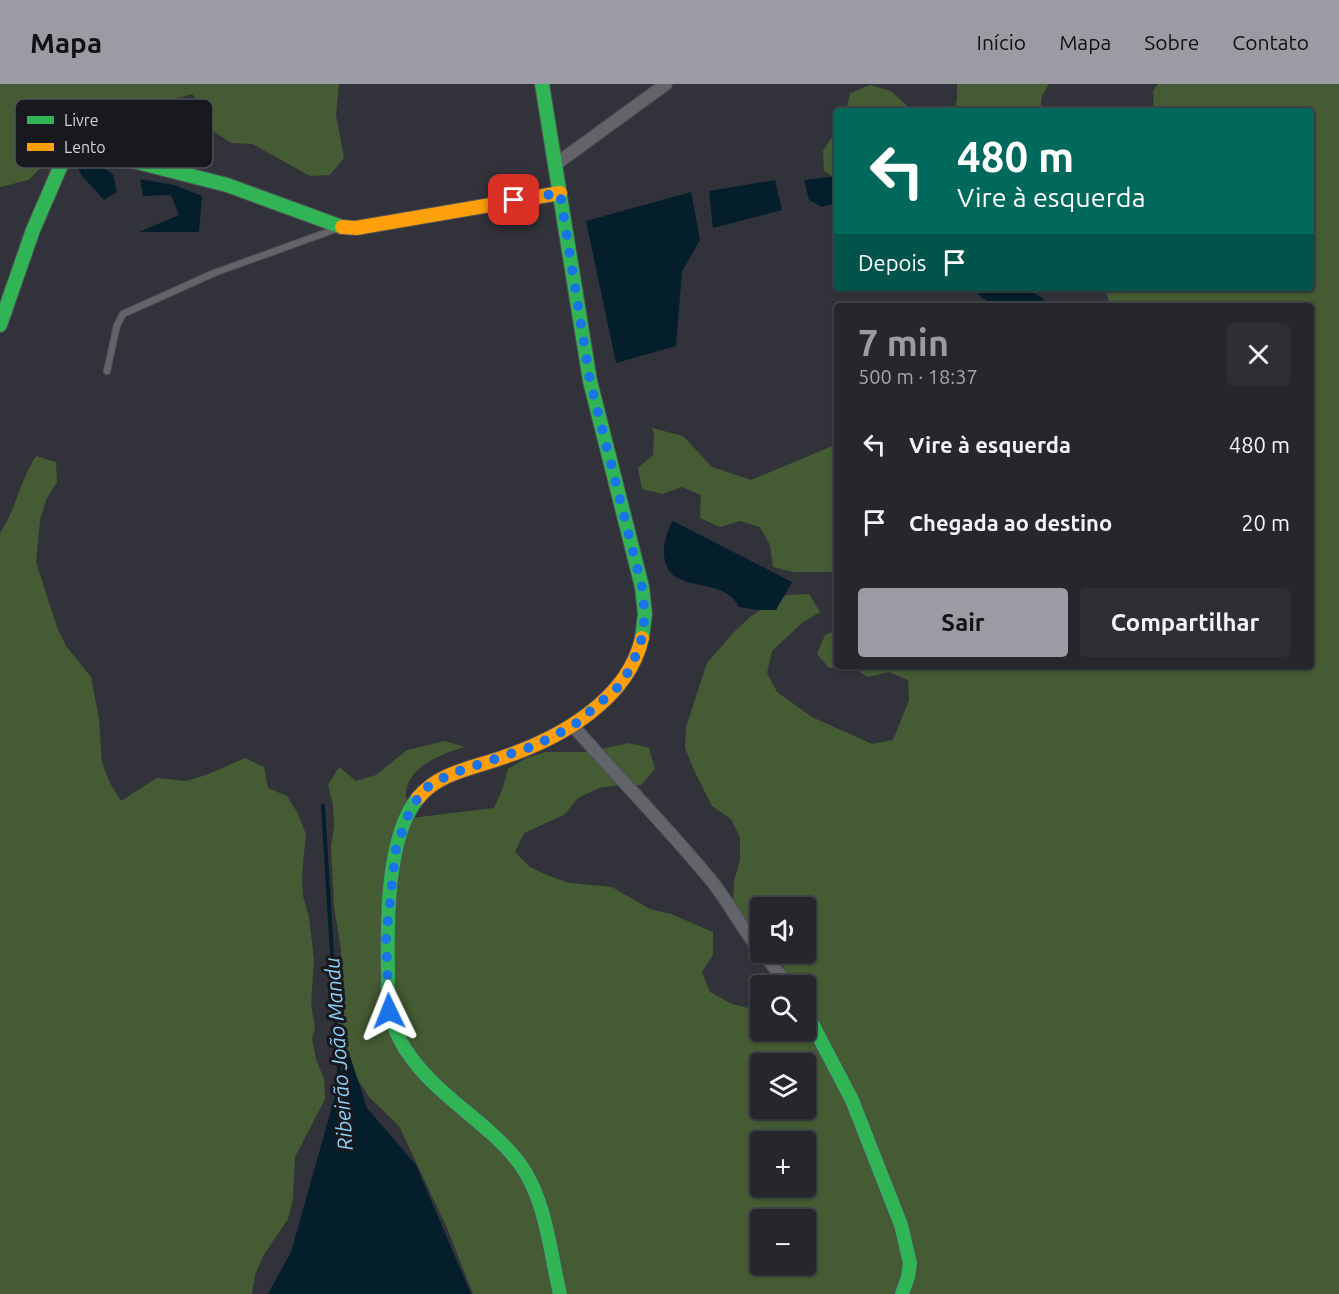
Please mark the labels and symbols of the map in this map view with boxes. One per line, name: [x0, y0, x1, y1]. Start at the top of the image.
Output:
legend: [15, 99, 213, 168]
text: Livre: [64, 111, 99, 129]
text: Lento: [64, 138, 106, 156]
pin: [488, 174, 539, 225]
water label: Ribeirão João Mandu: [319, 957, 357, 1151]
position arrow: [357, 979, 421, 1043]

